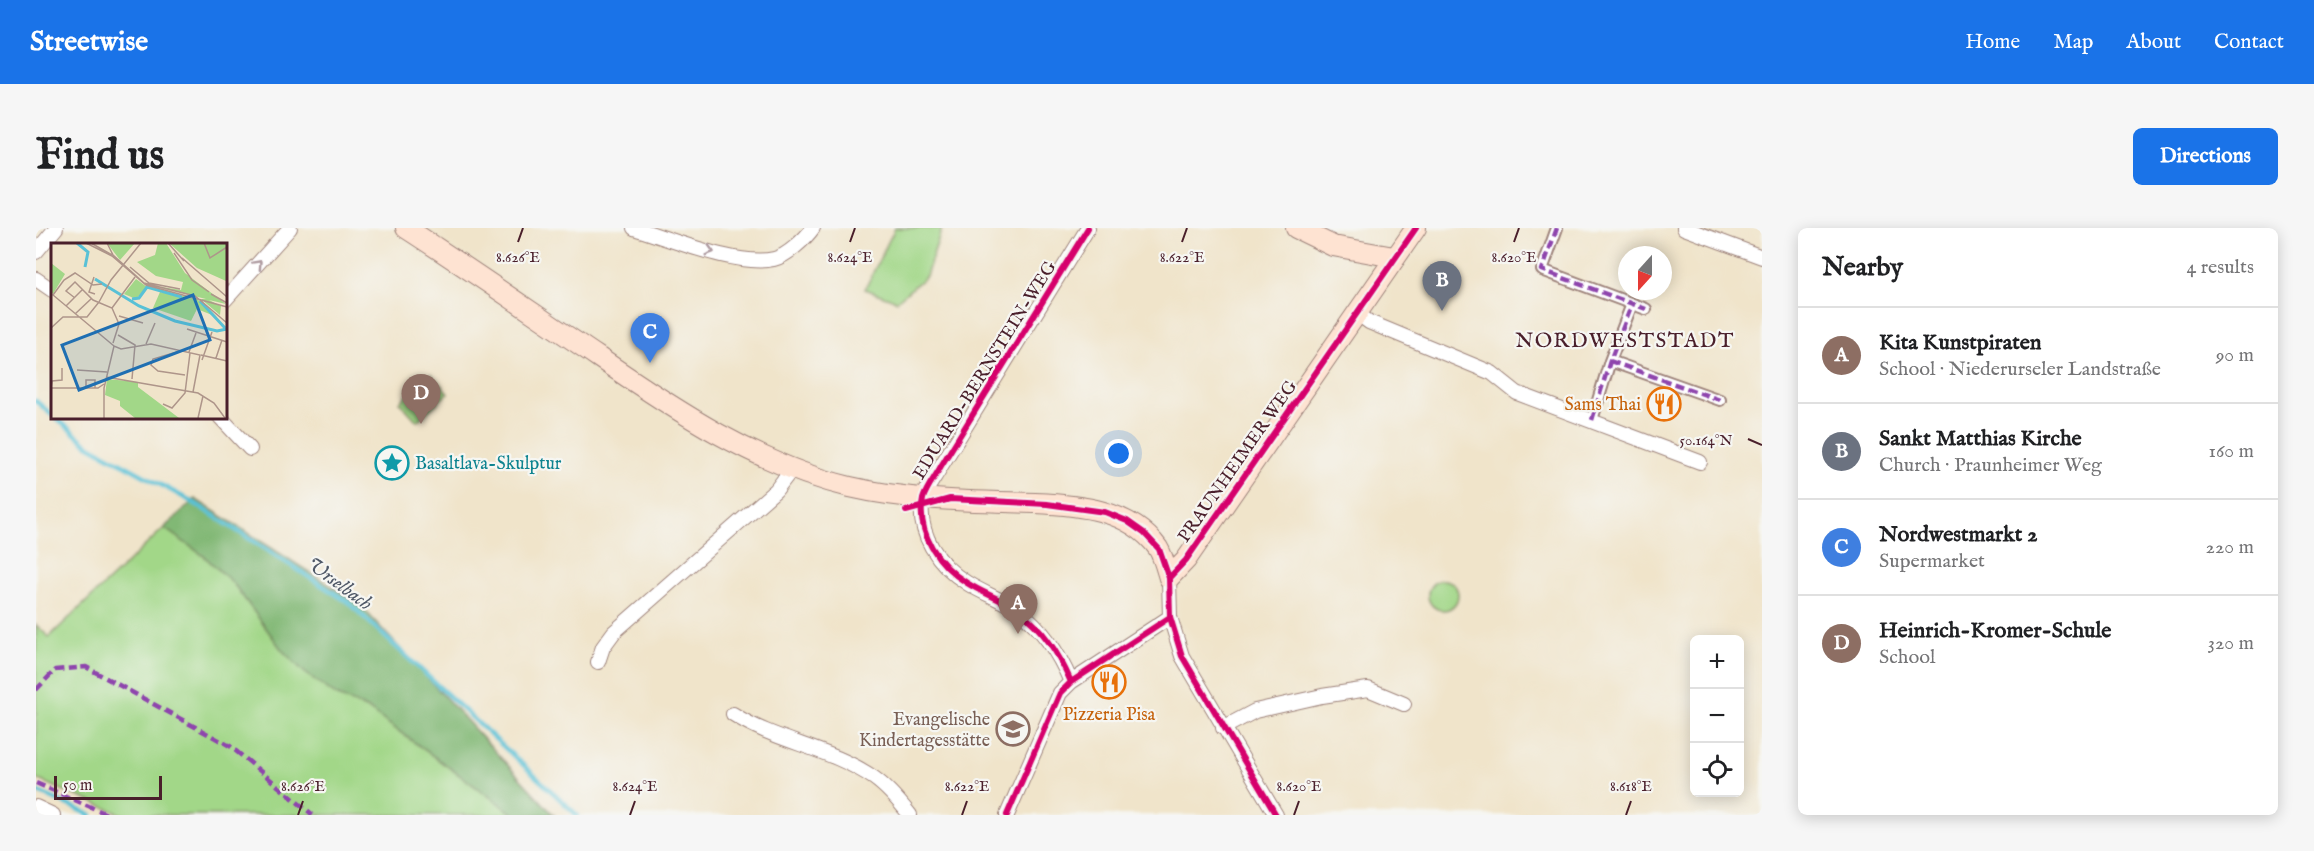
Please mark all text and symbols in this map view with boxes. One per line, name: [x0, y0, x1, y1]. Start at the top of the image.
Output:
text: Streetwise: [30, 25, 148, 60]
text: Home: [1965, 29, 2020, 56]
text: Map: [2053, 29, 2093, 56]
text: About: [2126, 29, 2181, 56]
text: Contact: [2214, 29, 2284, 56]
button: Directions: [2133, 128, 2278, 185]
text: Find us: [36, 130, 164, 183]
inset map: [51, 243, 226, 418]
one-way arrow: [704, 244, 715, 256]
north arrow: [1618, 246, 1672, 300]
text: 8.626°E: [496, 248, 540, 267]
text: 8.624°E: [828, 248, 872, 267]
text: 8.622°E: [1160, 248, 1204, 267]
text: 8.620°E: [1492, 248, 1536, 267]
text: Nearby: [1822, 251, 1903, 284]
text: 4 results: [2187, 255, 2254, 280]
street label: EDUARD-BERNSTEIN-WEG: [908, 257, 1063, 484]
one-way arrow: [251, 261, 262, 271]
pin: B: [1422, 262, 1462, 311]
pin: C: [630, 314, 670, 363]
district label: NORDWESTSTADT: [1515, 328, 1735, 355]
text: Kita Kunstpiraten: [1879, 329, 2042, 357]
text: A: [1835, 343, 1848, 368]
text: 90 m: [2216, 343, 2254, 368]
text: School · Niederurseler Landstraße: [1879, 357, 2161, 382]
pin: D: [402, 374, 440, 424]
street label: PRAUNHEIMER WEG: [1174, 376, 1303, 547]
restaurant icon: Sams Thai: [1646, 386, 1682, 422]
place label: Sams Thai: [1564, 394, 1641, 417]
text: Sankt Matthias Kirche: [1879, 425, 2082, 453]
text: 50.164°N: [1680, 431, 1732, 450]
your location: [1104, 439, 1133, 468]
text: B: [1835, 439, 1848, 464]
text: 160 m: [2208, 439, 2254, 464]
place icon: Basaltlava-Skulptur: [374, 445, 410, 481]
place label: Basaltlava-Skulptur: [415, 453, 562, 476]
text: Church · Praunheimer Weg: [1879, 453, 2102, 478]
text: Nordwestmarkt 2: [1879, 521, 2038, 549]
text: C: [1834, 535, 1849, 560]
text: 220 m: [2206, 535, 2254, 560]
text: Supermarket: [1879, 549, 1985, 574]
water label: Urselbach: [301, 552, 377, 617]
pin: A: [998, 584, 1038, 634]
text: Heinrich-Kromer-Schule: [1879, 617, 2111, 645]
text: D: [1833, 631, 1850, 656]
text: 320 m: [2208, 631, 2254, 656]
map controls: [1690, 635, 1744, 797]
button: +: [1690, 635, 1744, 689]
text: School: [1879, 645, 1935, 670]
restaurant icon: Pizzeria Pisa: [1091, 664, 1127, 700]
button: −: [1690, 689, 1744, 743]
place label: Pizzeria Pisa: [1063, 704, 1156, 727]
place label: Evangelische Kindertagesstätte: [859, 709, 990, 753]
school or university icon: Evangelische Kindertagesstätte: [995, 711, 1031, 747]
button: locate: [1690, 743, 1744, 797]
scale bar: [54, 773, 162, 800]
text: 50 m: [63, 776, 92, 796]
text: 8.626°E: [281, 777, 325, 796]
text: 8.624°E: [613, 777, 657, 796]
text: 8.622°E: [945, 777, 989, 796]
text: 8.620°E: [1277, 777, 1321, 796]
text: 8.618°E: [1610, 777, 1652, 796]

